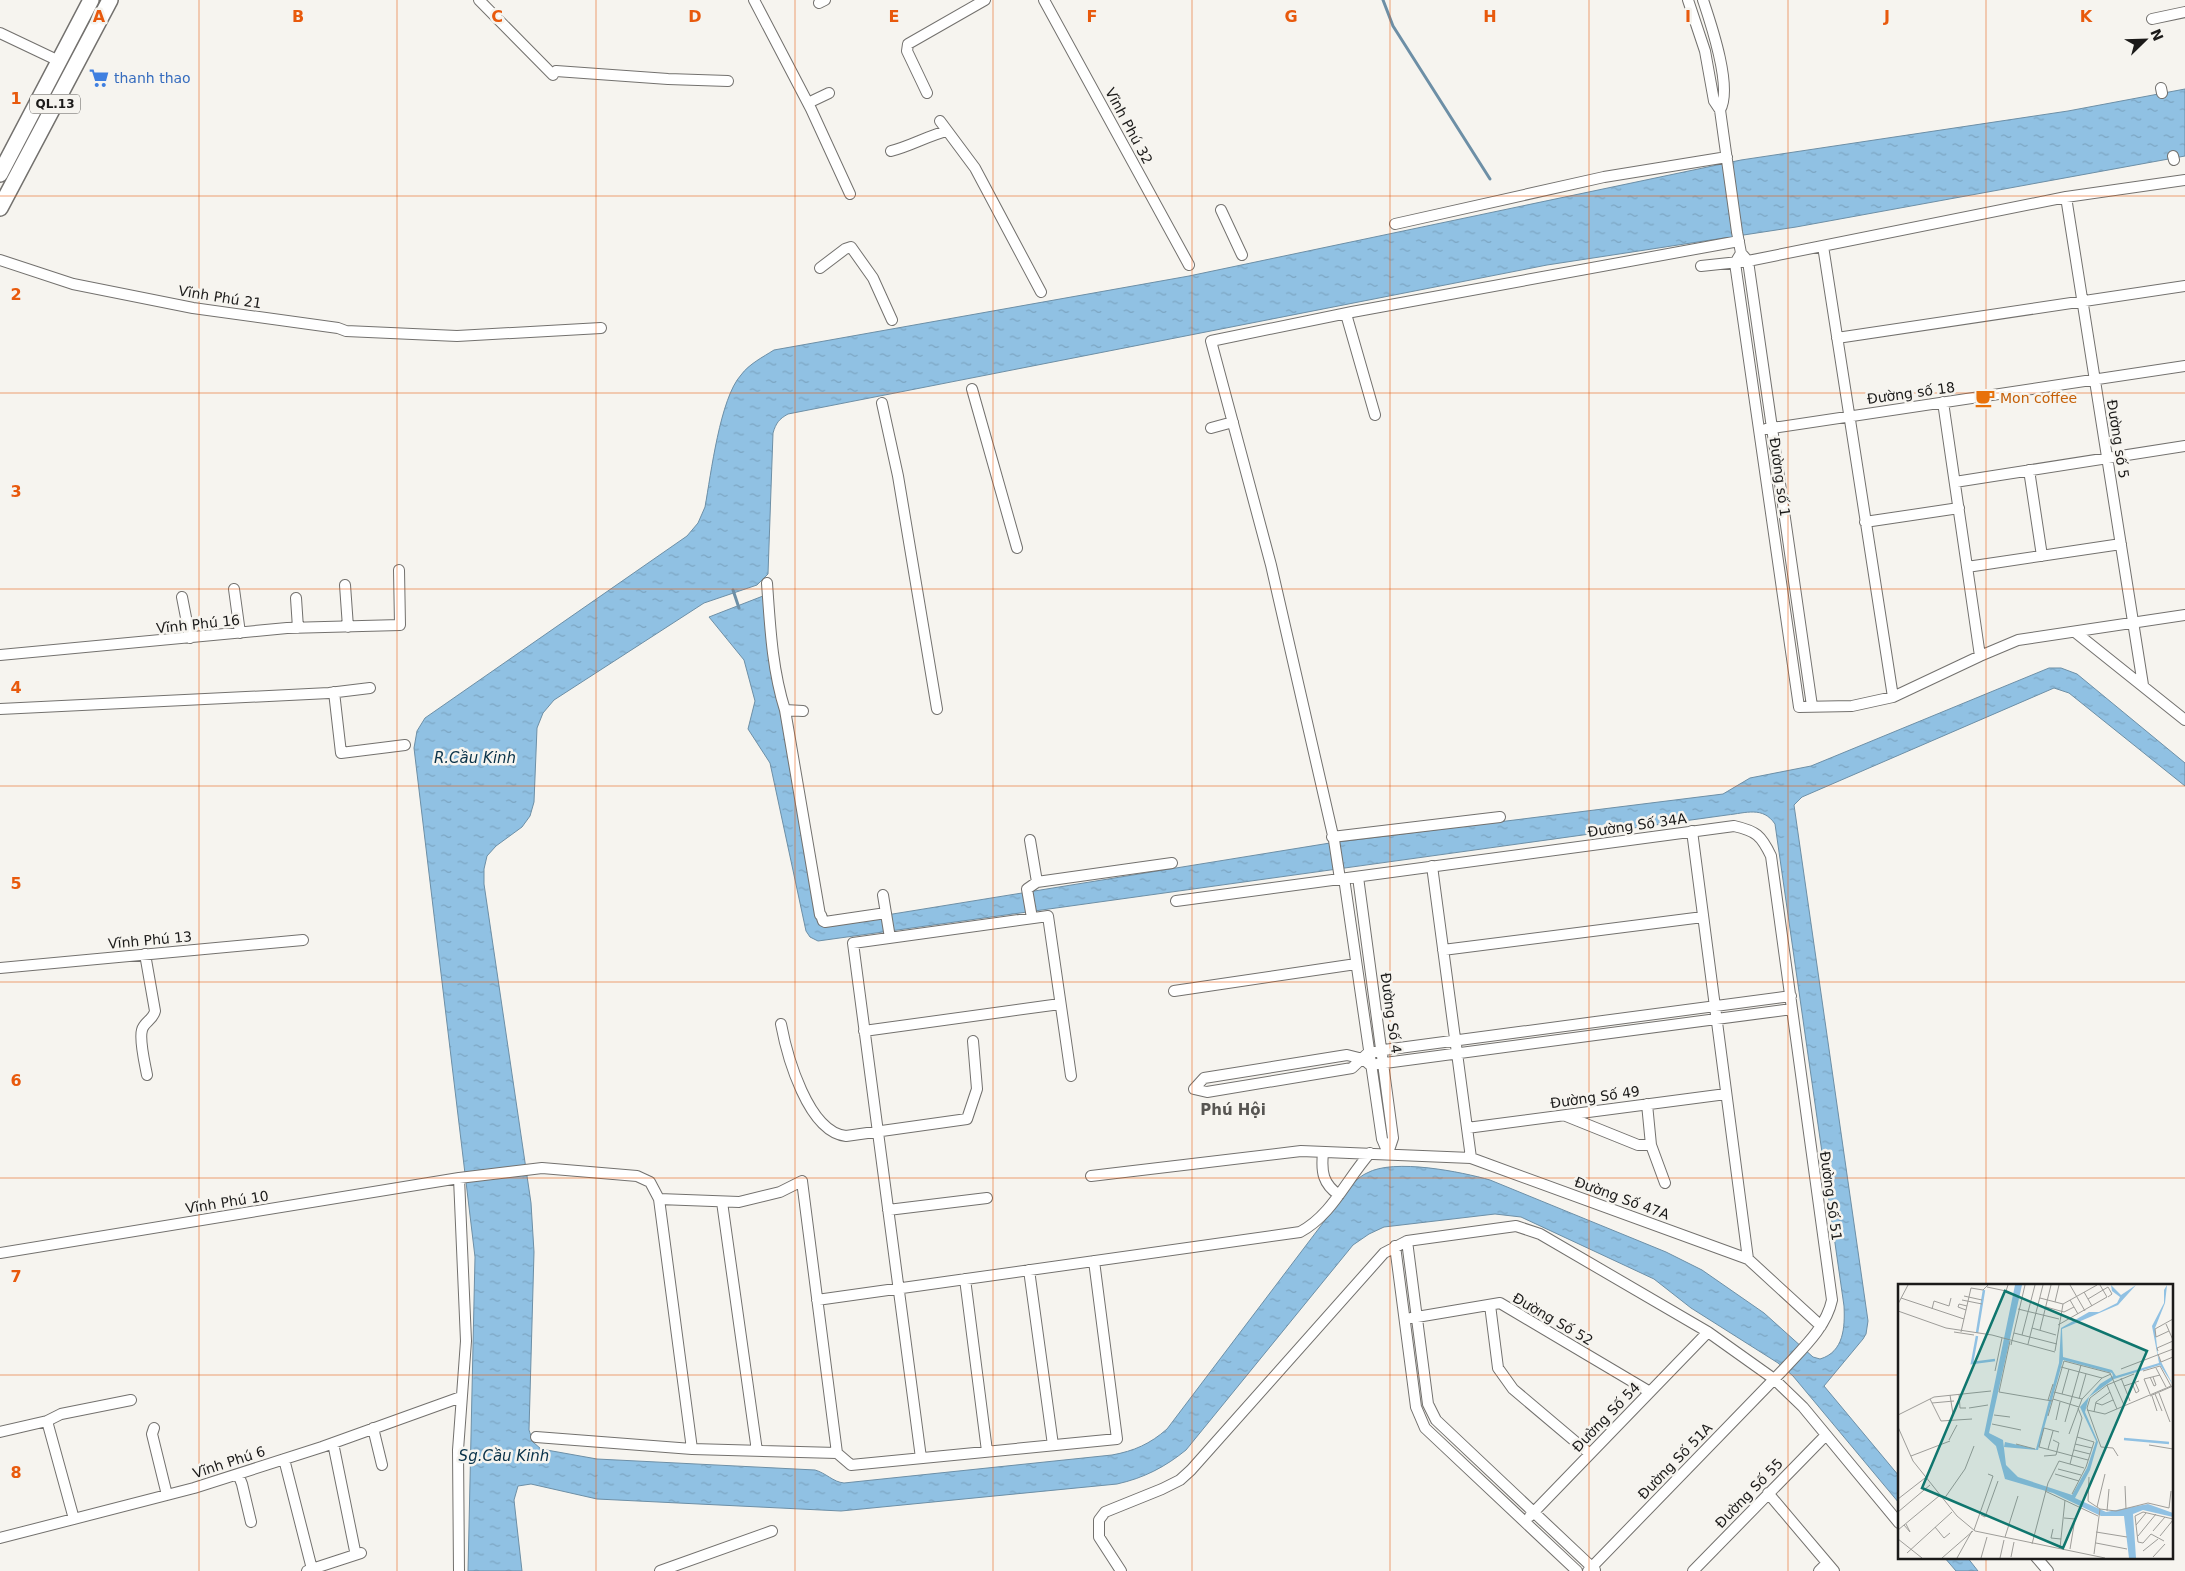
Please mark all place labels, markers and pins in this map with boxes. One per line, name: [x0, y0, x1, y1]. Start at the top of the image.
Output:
supermarket icon: thanh thao: [88, 67, 110, 89]
place label: thanh thao: [114, 70, 191, 86]
cafe icon: Mon coffee: [1974, 387, 1996, 409]
place label: Mon coffee: [2000, 390, 2077, 406]

